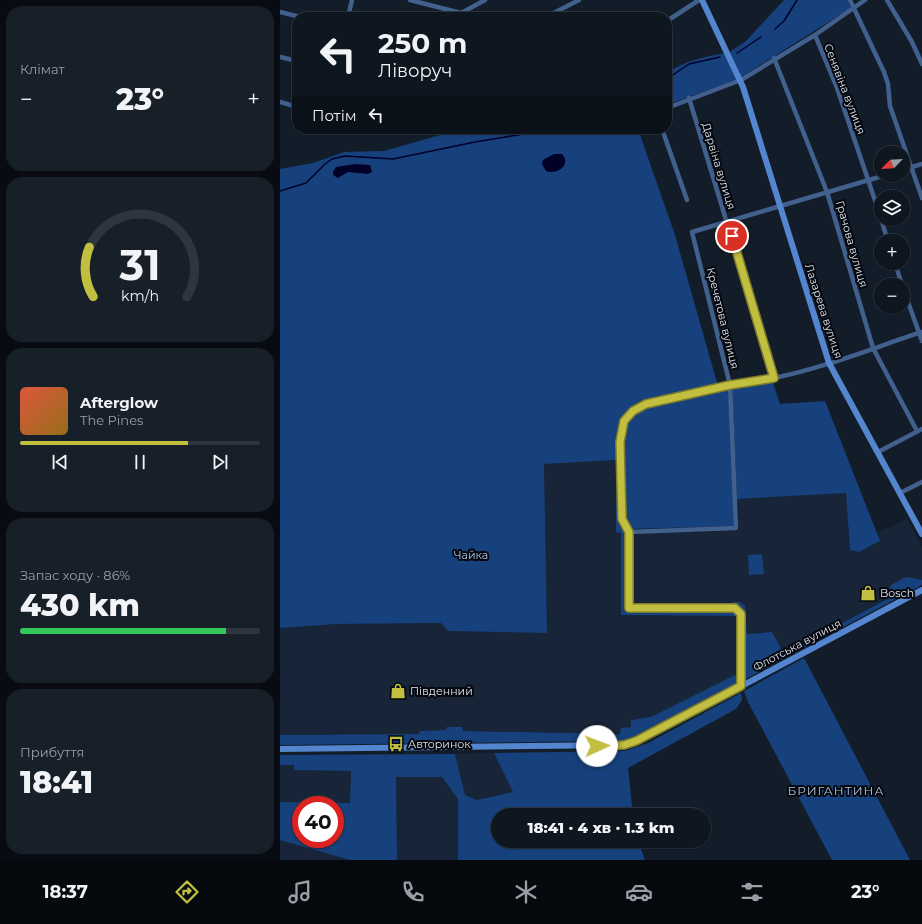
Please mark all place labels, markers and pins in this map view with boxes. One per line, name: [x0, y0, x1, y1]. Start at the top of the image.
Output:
pin: [715, 219, 749, 253]
shop icon: Bosch: [859, 584, 877, 602]
place label: Bosch: [880, 586, 914, 600]
shop icon: Південний: [389, 682, 407, 700]
place label: Південний: [410, 684, 473, 698]
bus stop icon: Авторинок: [387, 735, 405, 753]
place label: Авторинок: [408, 737, 471, 751]

